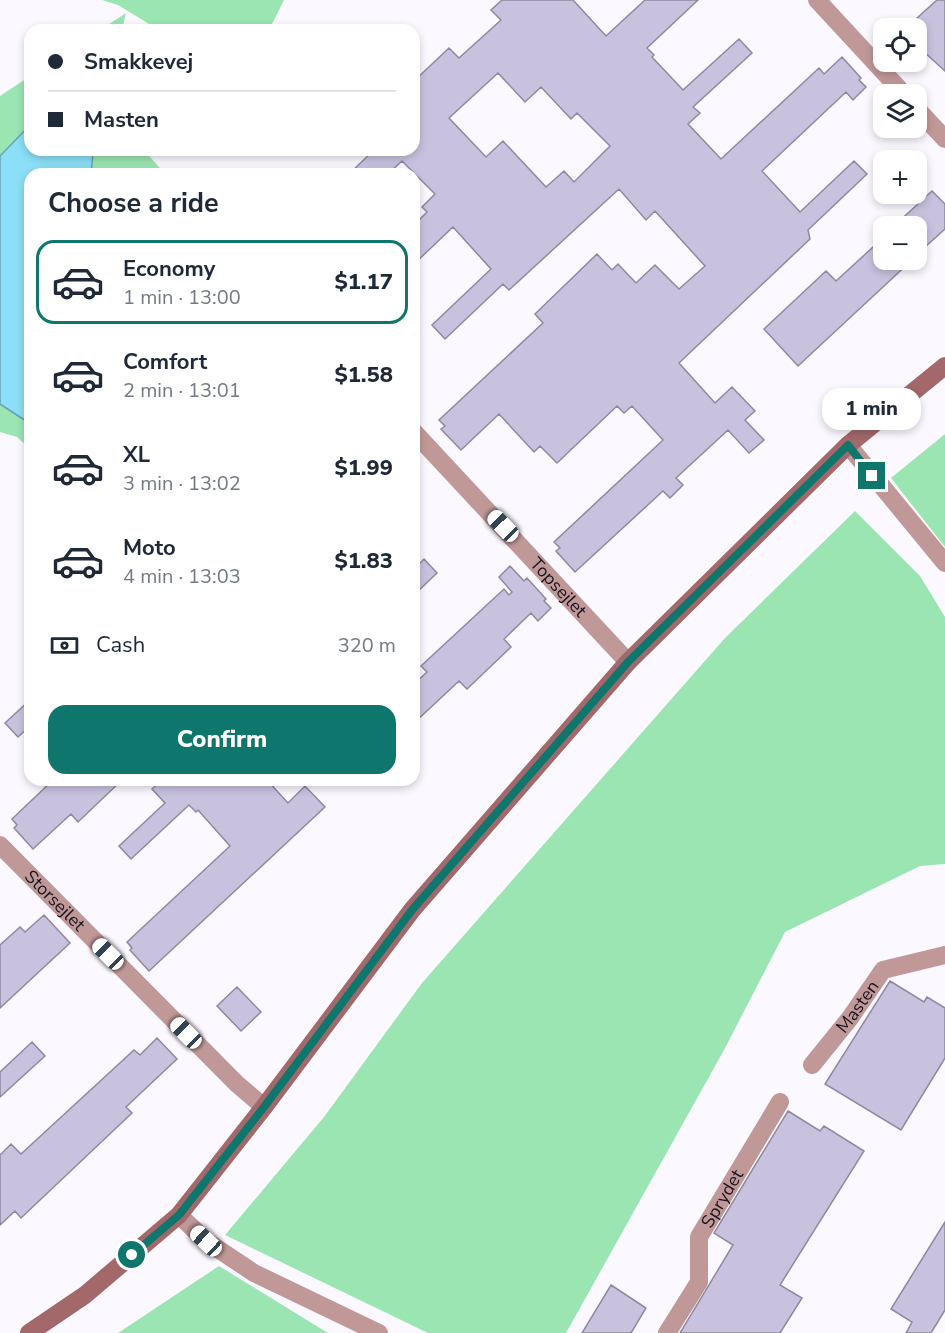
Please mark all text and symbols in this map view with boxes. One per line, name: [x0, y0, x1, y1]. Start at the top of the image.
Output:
map controls: [873, 18, 927, 270]
button: locate: [873, 18, 927, 72]
text: Smakkevej: [84, 47, 193, 77]
button: layers: [873, 84, 927, 138]
text: Masten: [84, 105, 159, 135]
button: +: [873, 150, 927, 204]
text: Choose a ride: [48, 185, 219, 222]
button: −: [873, 216, 927, 270]
text: Economy: [123, 254, 215, 284]
icon: car: [51, 255, 105, 309]
text: $1.17: [334, 267, 393, 297]
text: 1 min · 13:00: [123, 284, 241, 311]
text: Comfort: [123, 347, 207, 377]
icon: car: [51, 348, 105, 402]
text: $1.58: [334, 360, 393, 390]
text: 2 min · 13:01: [123, 377, 241, 404]
callout: 1 min: [822, 389, 922, 431]
text: 1 min: [845, 395, 898, 422]
text: XL: [123, 440, 150, 470]
icon: car: [51, 441, 105, 495]
text: $1.99: [334, 453, 393, 483]
route end: [858, 462, 885, 489]
text: 3 min · 13:02: [123, 470, 241, 497]
car: [484, 507, 522, 545]
text: Moto: [123, 533, 176, 563]
icon: car: [51, 534, 105, 588]
text: $1.83: [334, 546, 393, 576]
street label: Topsejlet: [525, 552, 593, 623]
text: 4 min · 13:03: [123, 563, 241, 590]
icon: cash: [48, 629, 81, 662]
text: Cash: [96, 630, 145, 660]
text: 320 m: [338, 632, 396, 659]
button: Confirm: [48, 705, 396, 774]
street label: Storsejlet: [19, 864, 91, 937]
car: [89, 935, 127, 973]
street label: Masten: [830, 975, 884, 1038]
car: [167, 1014, 205, 1052]
street label: Sprydet: [695, 1164, 749, 1232]
car: [187, 1222, 225, 1260]
route start: [118, 1241, 145, 1268]

